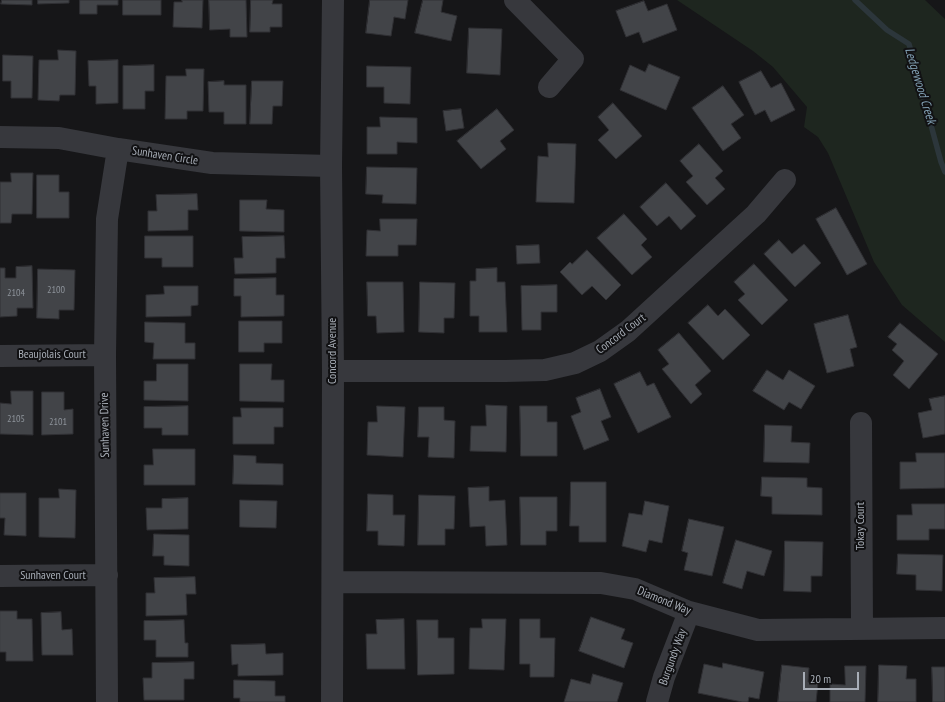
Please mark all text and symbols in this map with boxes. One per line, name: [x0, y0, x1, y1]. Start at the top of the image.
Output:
water label: Ledgewood Creek: [901, 46, 939, 126]
street label: Sunhaven Circle: [131, 144, 199, 168]
house number: 2100: [47, 284, 65, 296]
house number: 2104: [7, 287, 25, 299]
street label: Concord Court: [593, 311, 649, 357]
street label: Concord Avenue: [326, 318, 340, 384]
street label: Beaujolais Court: [18, 348, 86, 362]
street label: Sunhaven Drive: [97, 392, 113, 458]
house number: 2105: [7, 413, 25, 425]
house number: 2101: [49, 416, 67, 428]
street label: Tokay Court: [854, 502, 868, 550]
street label: Sunhaven Court: [20, 569, 86, 583]
street label: Diamond Way: [635, 584, 693, 618]
street label: Burgundy Way: [656, 627, 690, 687]
scale bar: [805, 664, 861, 690]
text: 20 m: [810, 671, 831, 686]

